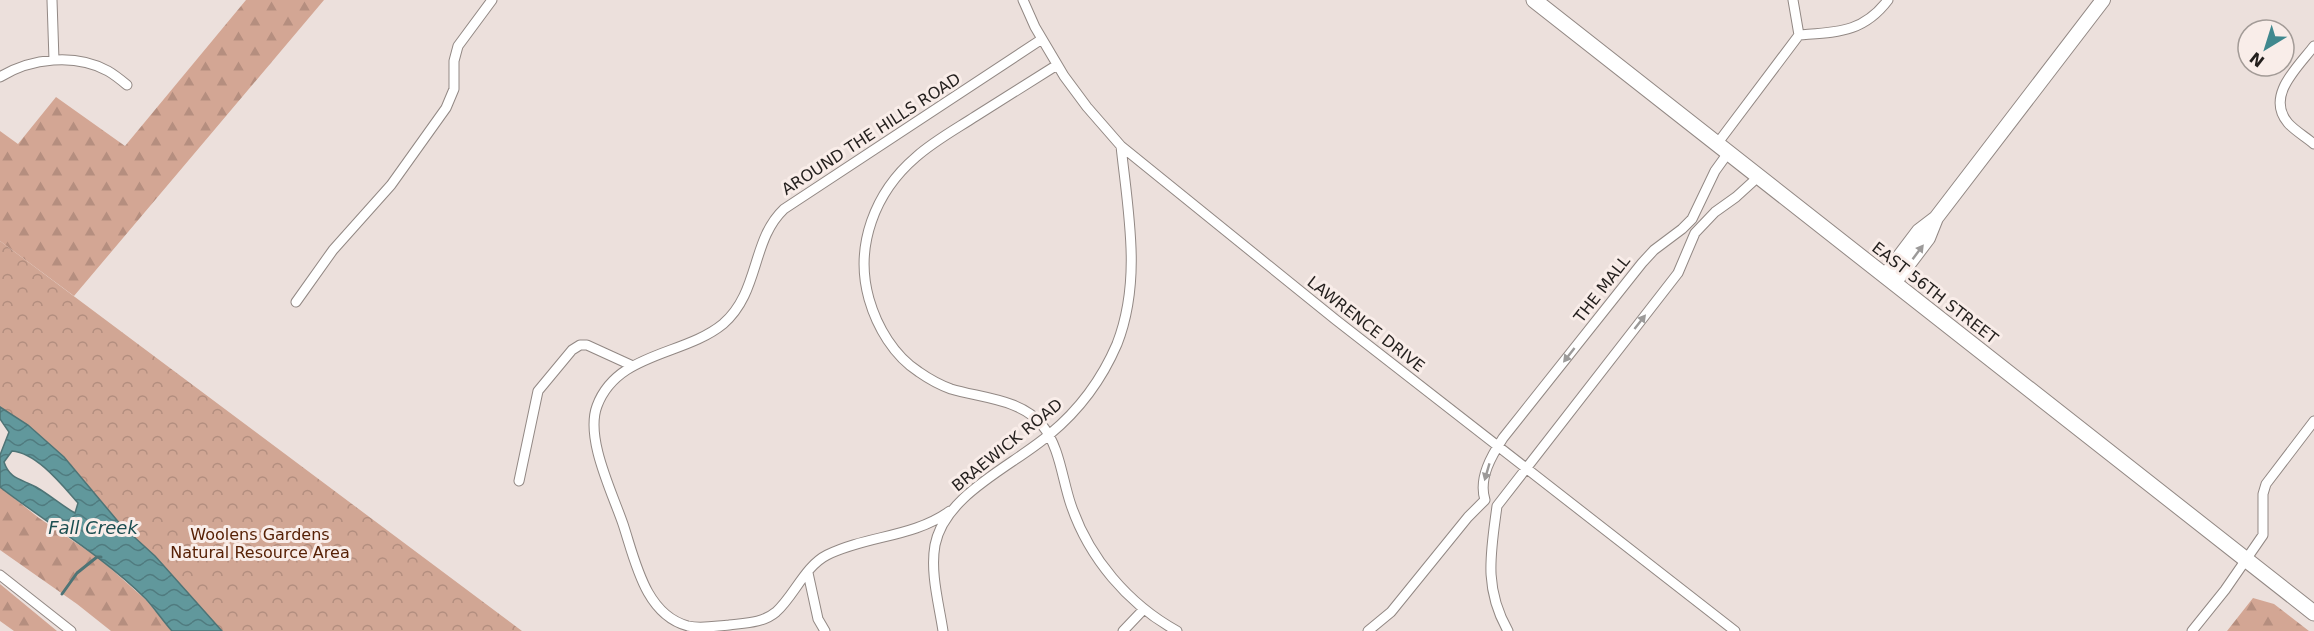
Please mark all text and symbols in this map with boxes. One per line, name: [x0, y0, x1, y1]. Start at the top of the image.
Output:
north arrow: [2236, 18, 2296, 78]
text: N: [2246, 48, 2268, 71]
street label: AROUND THE HILLS ROAD: [778, 69, 964, 199]
street label: EAST 56TH STREET: [1868, 238, 2002, 348]
one-way arrow: [1911, 245, 1923, 260]
street label: THE MALL: [1569, 252, 1634, 327]
street label: LAWRENCE DRIVE: [1303, 272, 1429, 376]
one-way arrow: [1634, 314, 1646, 329]
one-way arrow: [1563, 348, 1575, 363]
street label: BRAEWICK ROAD: [948, 395, 1066, 495]
one-way arrow: [1482, 463, 1491, 481]
water label: Fall Creek: [48, 517, 139, 538]
park label: Woolens Gardens Natural Resource Area: [170, 525, 350, 562]

